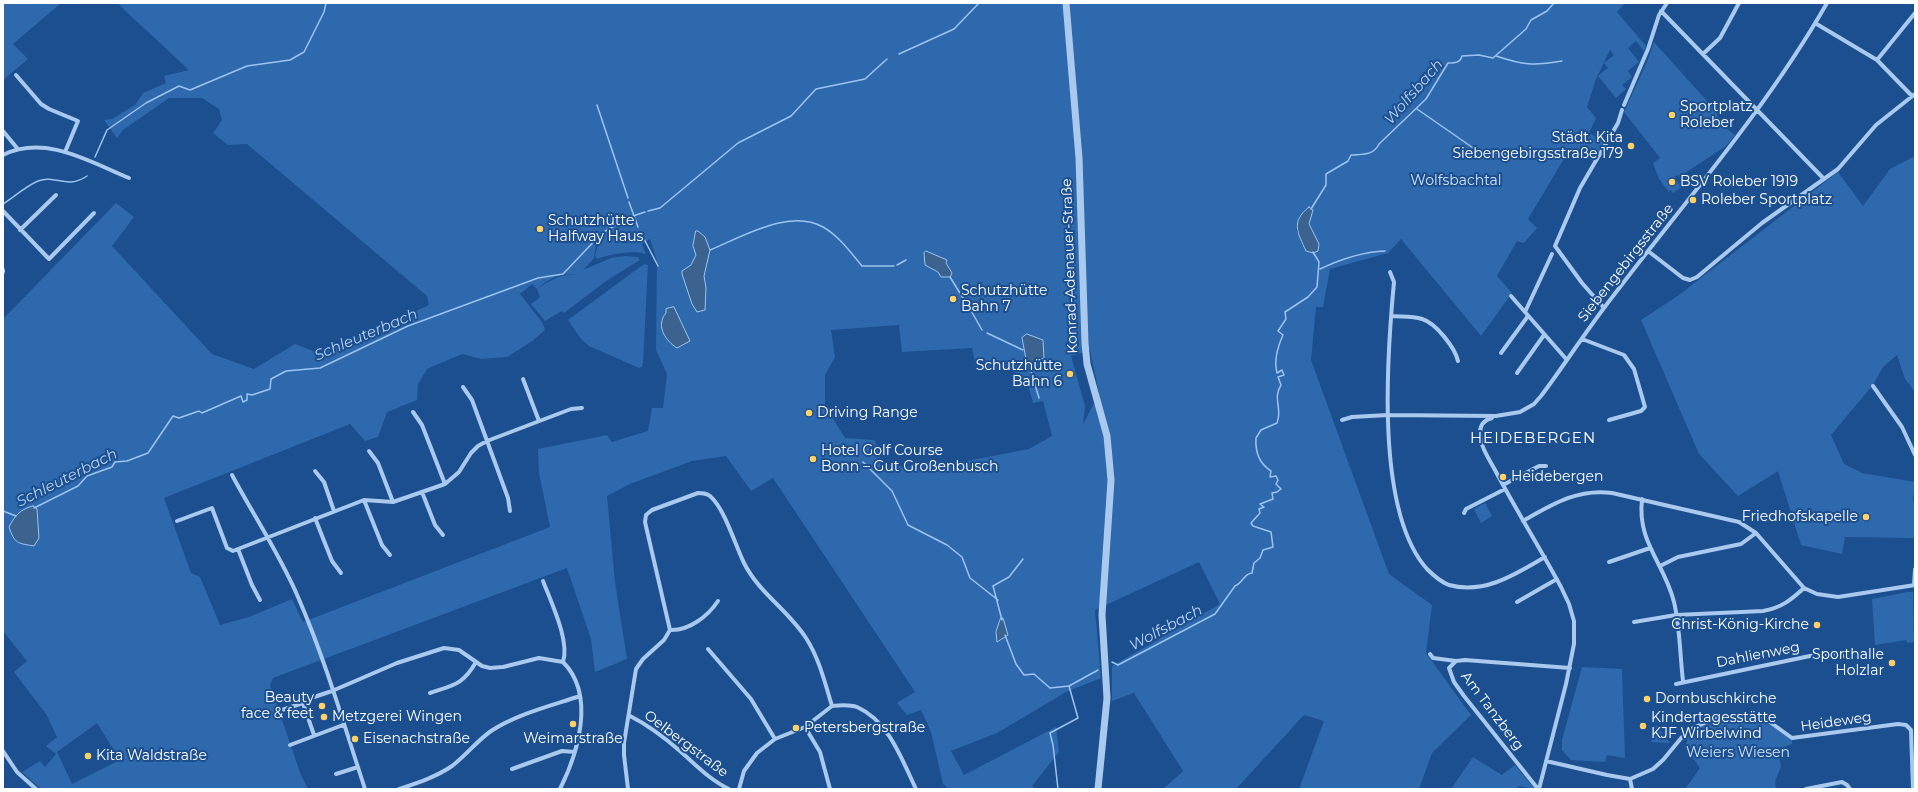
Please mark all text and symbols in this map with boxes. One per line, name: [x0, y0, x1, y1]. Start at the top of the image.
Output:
water label: Wolfsbach: [1381, 56, 1447, 128]
place label: Sportplatz Roleber: [1680, 99, 1753, 132]
marker: Sportplatz Roleber: [1667, 110, 1677, 120]
place label: Städt. Kita Siebengebirgsstraße 179: [1452, 130, 1623, 162]
marker: Städt. Kita Siebengebirgsstraße 179: [1626, 141, 1636, 151]
park label: Wolfsbachtal: [1410, 173, 1502, 189]
place label: BSV Roleber 1919: [1680, 174, 1798, 190]
marker: BSV Roleber 1919: [1667, 177, 1677, 187]
street label: Konrad-Adenauer-Straße: [1059, 178, 1081, 354]
place label: Roleber Sportplatz: [1701, 192, 1832, 208]
marker: Roleber Sportplatz: [1688, 195, 1698, 205]
street label: Siebengebirgsstraße: [1575, 201, 1677, 325]
place label: Schutzhütte Halfway Haus: [548, 213, 643, 246]
marker: Schutzhütte Halfway Haus: [535, 224, 545, 234]
place label: Schutzhütte Bahn 7: [961, 283, 1047, 316]
marker: Schutzhütte Bahn 7: [948, 294, 958, 304]
water label: Schleuterbach: [312, 305, 420, 365]
place label: Schutzhütte Bahn 6: [976, 358, 1062, 390]
marker: Schutzhütte Bahn 6: [1065, 369, 1075, 379]
place label: Driving Range: [817, 405, 918, 421]
marker: Driving Range: [804, 408, 814, 418]
district label: HEIDEBERGEN: [1470, 430, 1596, 448]
place label: Hotel Golf Course Bonn – Gut Großenbusch: [821, 443, 998, 476]
water label: Schleuterbach: [14, 445, 120, 511]
marker: Hotel Golf Course Bonn – Gut Großenbusch: [808, 454, 818, 464]
place label: Heidebergen: [1511, 469, 1603, 485]
marker: Heidebergen: [1498, 472, 1508, 482]
place label: Friedhofskapelle: [1742, 509, 1858, 525]
marker: Friedhofskapelle: [1861, 512, 1871, 522]
water label: Wolfsbach: [1126, 601, 1206, 655]
place label: Christ-König-Kirche: [1671, 617, 1809, 633]
marker: Christ-König-Kirche: [1812, 620, 1822, 630]
street label: Dahlienweg: [1715, 639, 1801, 671]
place label: Sporthalle Holzlar: [1812, 647, 1884, 680]
marker: Sporthalle Holzlar: [1887, 658, 1897, 668]
street label: Am Tanzberg: [1457, 668, 1527, 754]
place label: Beauty face & feet: [241, 690, 314, 722]
place label: Dornbuschkirche: [1655, 691, 1777, 707]
marker: Dornbuschkirche: [1642, 694, 1652, 704]
marker: Beauty face & feet: [317, 701, 327, 711]
street label: Oelbergstraße: [641, 707, 731, 781]
place label: Metzgerei Wingen: [332, 709, 462, 725]
street label: Heideweg: [1799, 709, 1873, 735]
place label: Kindertagesstätte KJF Wirbelwind: [1651, 710, 1776, 742]
marker: Metzgerei Wingen: [319, 712, 329, 722]
marker: Weimarstraße: [568, 719, 578, 729]
place label: Petersbergstraße: [804, 720, 925, 736]
marker: Kindertagesstätte KJF Wirbelwind: [1638, 721, 1648, 731]
marker: Petersbergstraße: [791, 723, 801, 733]
place label: Eisenachstraße: [363, 731, 470, 747]
place label: Weimarstraße: [523, 731, 623, 747]
marker: Eisenachstraße: [350, 734, 360, 744]
park label: Weiers Wiesen: [1686, 745, 1790, 761]
place label: Kita Waldstraße: [96, 748, 207, 764]
marker: Kita Waldstraße: [83, 751, 93, 761]

